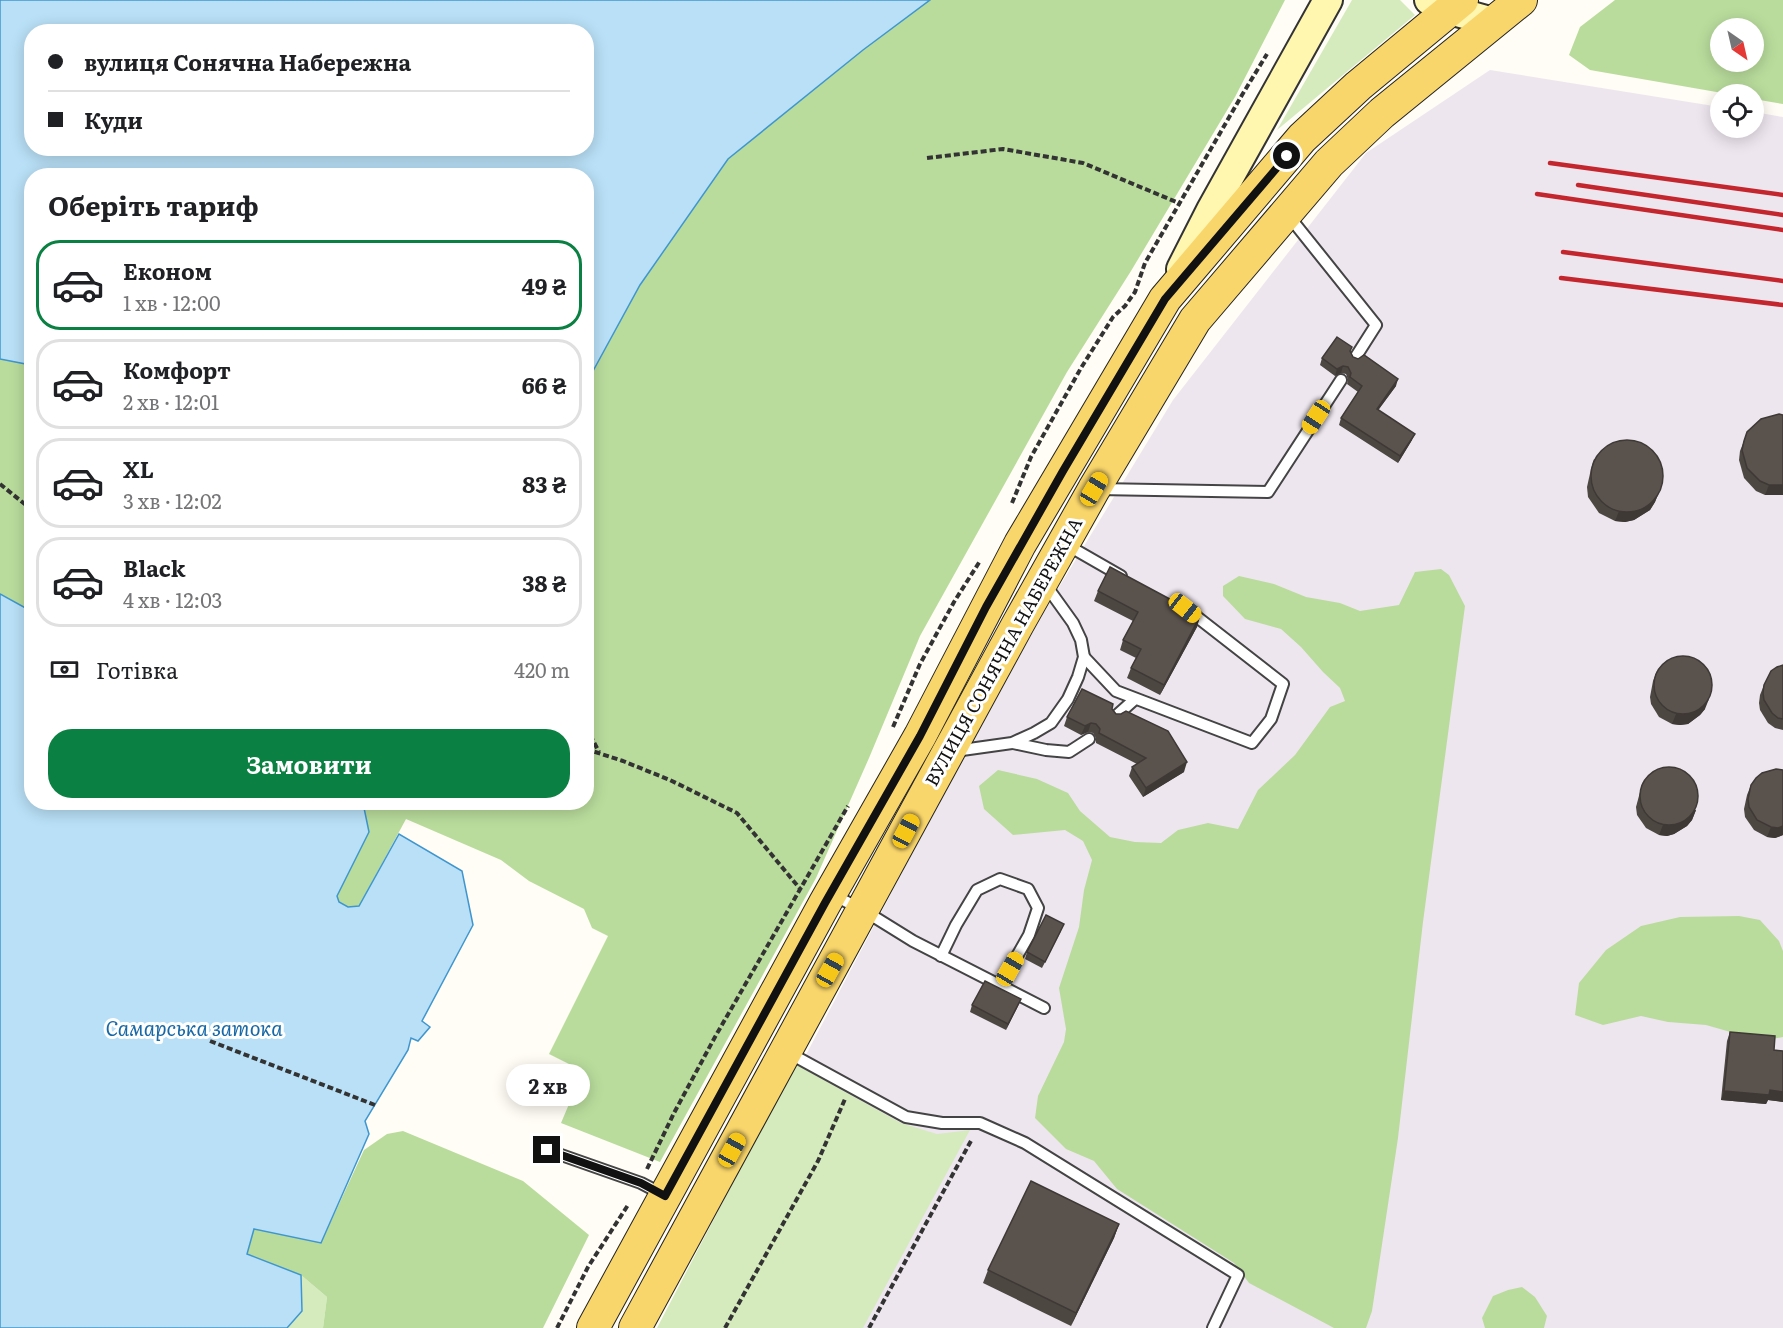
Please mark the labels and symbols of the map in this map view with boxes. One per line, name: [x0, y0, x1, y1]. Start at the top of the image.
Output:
north arrow: [1710, 18, 1764, 72]
route start: [1273, 142, 1300, 169]
car: [1299, 397, 1333, 437]
car: [1077, 469, 1111, 509]
street label: ВУЛИЦЯ СОНЯЧНА НАБЕРЕЖНА: [917, 512, 1088, 791]
car: [1165, 590, 1205, 626]
car: [890, 811, 922, 851]
car: [993, 949, 1027, 989]
car: [813, 950, 847, 990]
water label: Самарська затока: [105, 1012, 283, 1042]
callout: 2 хв: [505, 1063, 589, 1105]
car: [715, 1130, 749, 1170]
route end: [533, 1136, 560, 1163]

